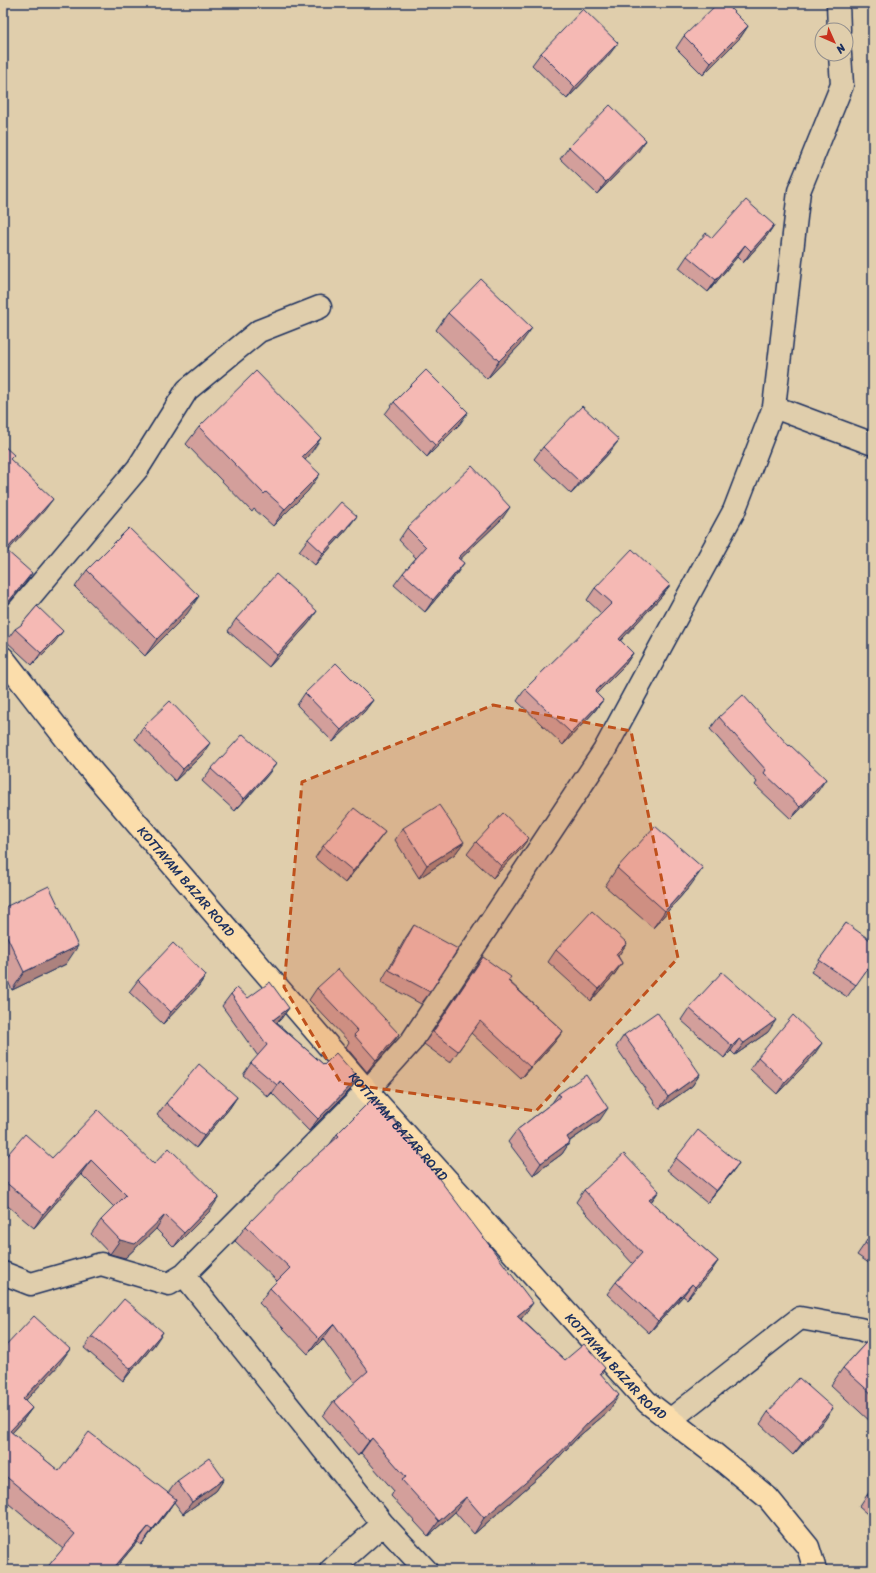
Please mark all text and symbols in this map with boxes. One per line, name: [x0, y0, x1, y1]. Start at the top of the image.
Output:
north arrow: [814, 22, 854, 62]
text: N: [831, 39, 851, 58]
street label: KOTTAYAM BAZAR ROAD: [132, 820, 241, 942]
street label: KOTTAYAM BAZAR ROAD: [343, 1066, 454, 1186]
street label: KOTTAYAM BAZAR ROAD: [560, 1307, 672, 1425]

